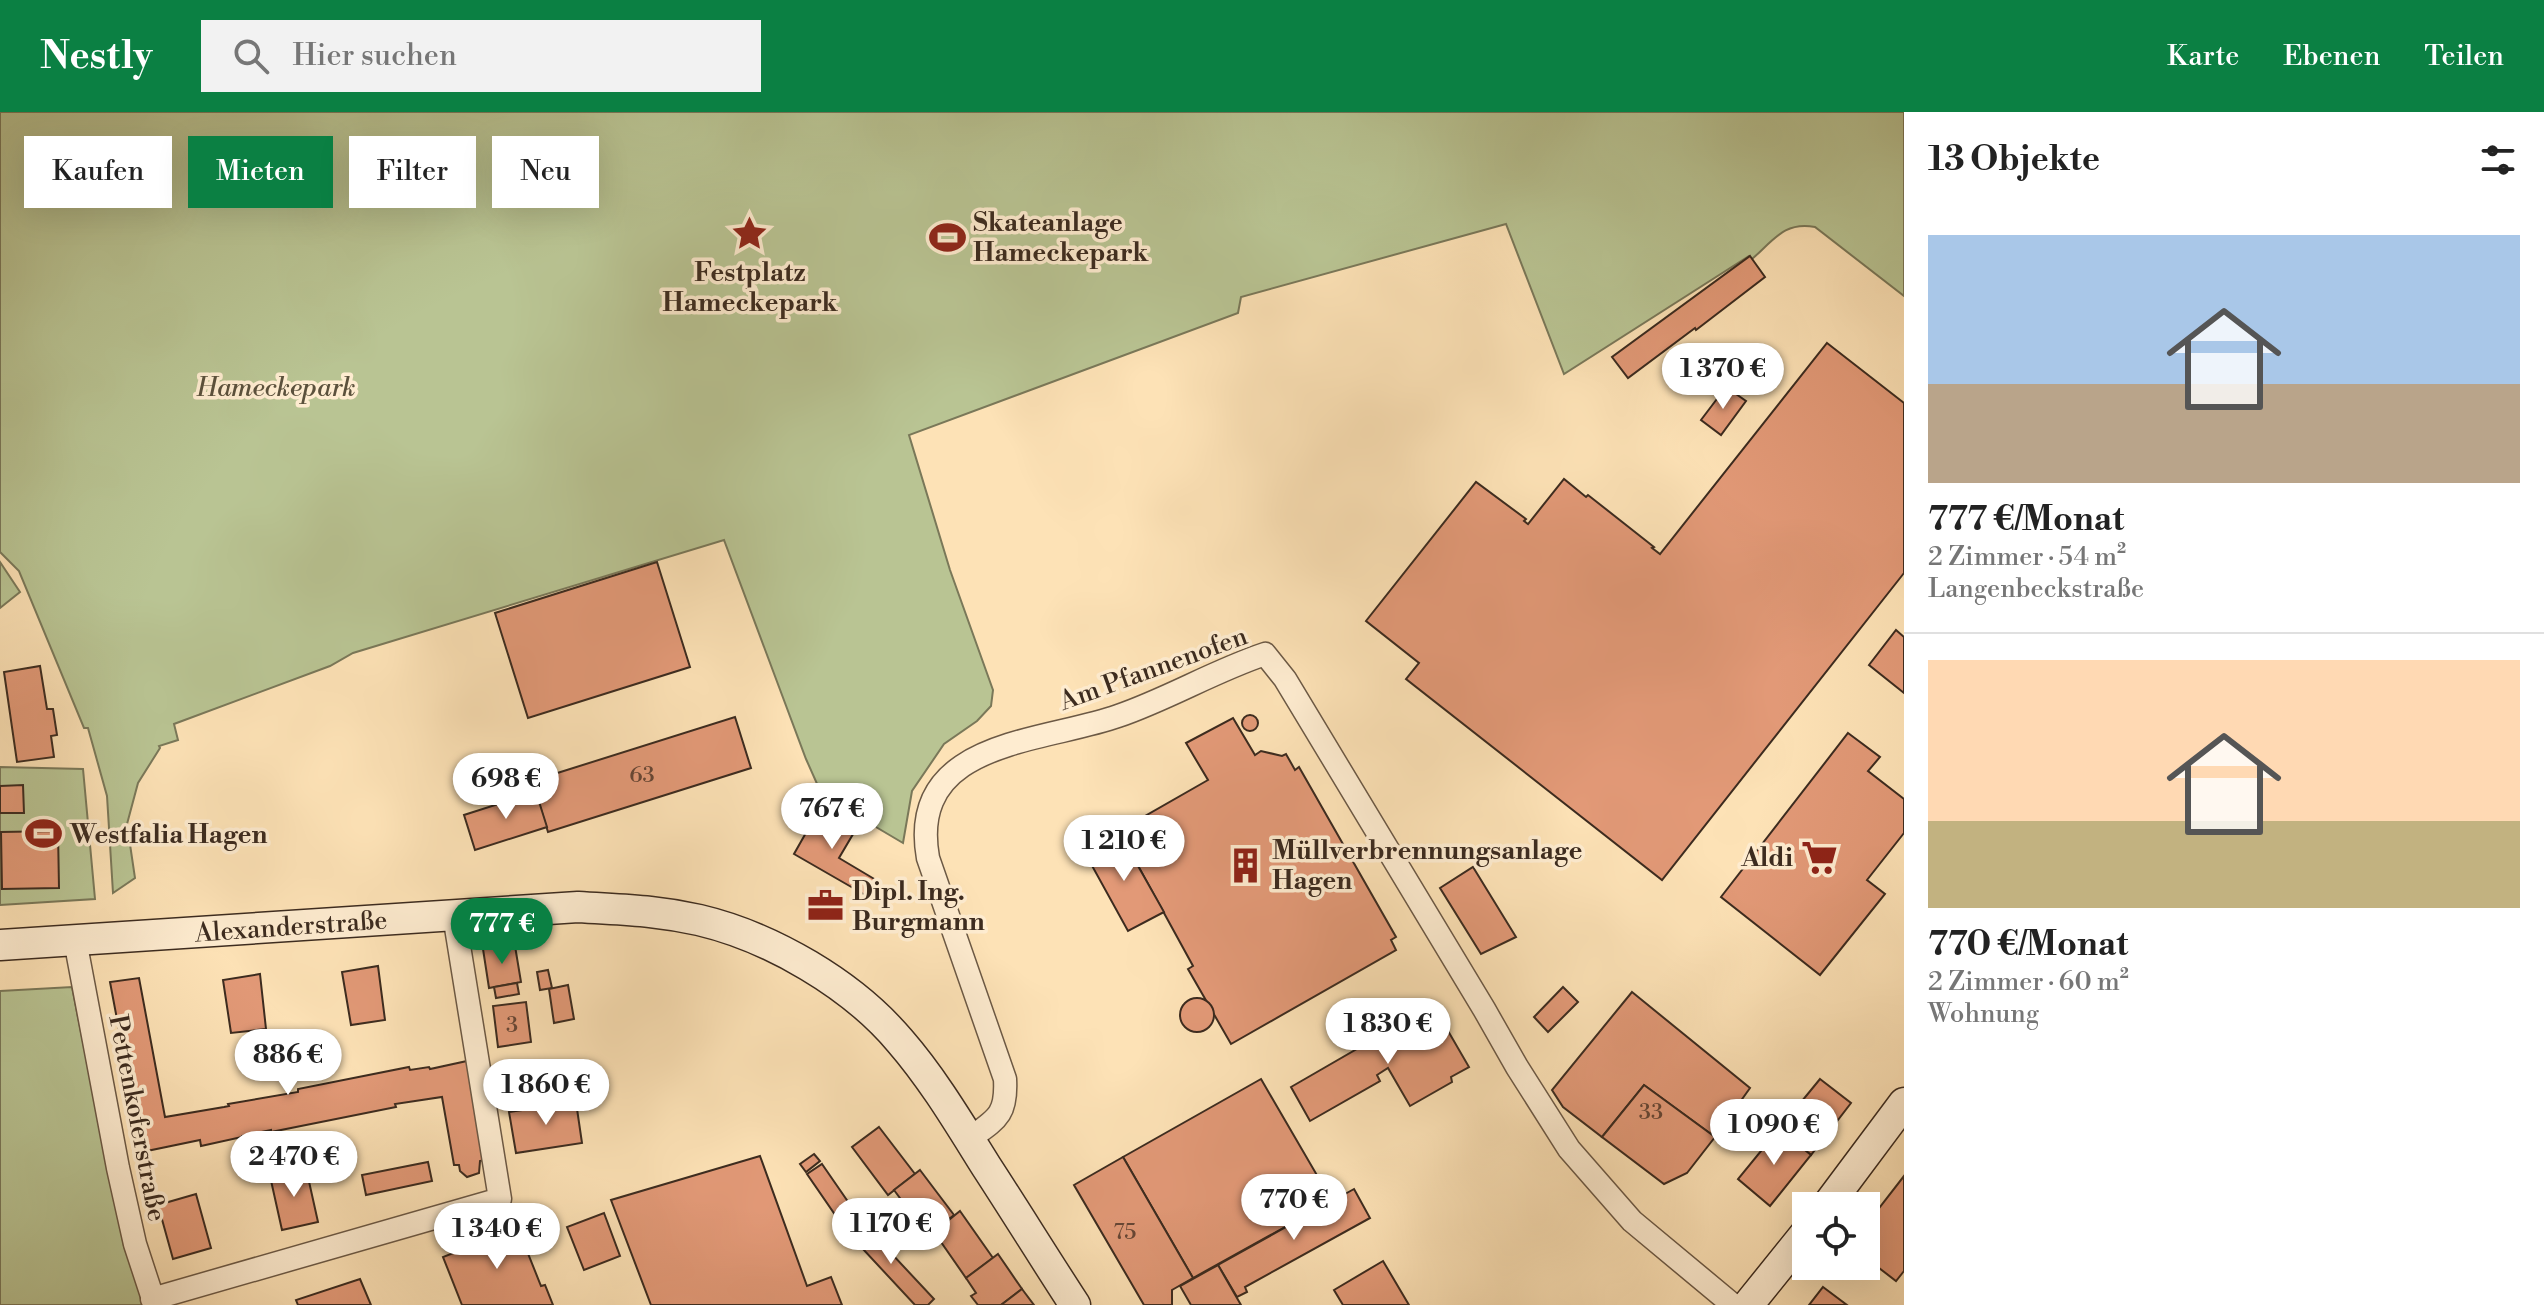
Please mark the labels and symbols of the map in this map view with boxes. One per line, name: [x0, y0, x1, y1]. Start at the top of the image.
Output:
place label: Skateanlage Hameckepark: [973, 207, 1149, 269]
place icon: Festplatz Hameckepark: [731, 214, 769, 252]
sports icon: Skateanlage Hameckepark: [928, 218, 966, 256]
place label: Festplatz Hameckepark: [662, 257, 839, 319]
pin: 1 370 €: [1649, 343, 1797, 411]
park label: Hameckepark: [195, 372, 356, 404]
street label: Am Pfannenofen: [1054, 620, 1252, 718]
pin: 698 €: [450, 753, 562, 821]
house number: 63: [629, 762, 655, 789]
pin: 767 €: [776, 783, 888, 851]
sports icon: Westfalia Hagen: [25, 815, 63, 853]
pin: 1 210 €: [1050, 815, 1198, 883]
place label: Westfalia Hagen: [69, 819, 268, 851]
place label: Müllverbrennungsanlage Hagen: [1272, 835, 1583, 897]
supermarket icon: Aldi: [1800, 838, 1838, 876]
place label: Aldi: [1740, 842, 1793, 874]
building icon: Müllverbrennungsanlage Hagen: [1227, 846, 1265, 884]
place label: Dipl. Ing. Burgmann: [852, 876, 985, 938]
office icon: Dipl. Ing. Burgmann: [807, 887, 845, 925]
pin: 777 €: [446, 898, 558, 966]
street label: Alexanderstraße: [193, 904, 388, 950]
pin: 1 830 €: [1314, 998, 1462, 1066]
street label: Pettenkoferstraße: [101, 1012, 173, 1224]
house number: 3: [506, 1012, 518, 1039]
pin: 886 €: [232, 1029, 344, 1097]
pin: 1 860 €: [472, 1059, 620, 1127]
house number: 33: [1639, 1099, 1663, 1126]
pin: 1 090 €: [1700, 1099, 1848, 1167]
pin: 2 470 €: [220, 1131, 368, 1199]
pin: 770 €: [1238, 1174, 1350, 1242]
pin: 1 170 €: [817, 1198, 965, 1266]
pin: 1 340 €: [423, 1203, 571, 1271]
house number: 75: [1114, 1219, 1136, 1246]

